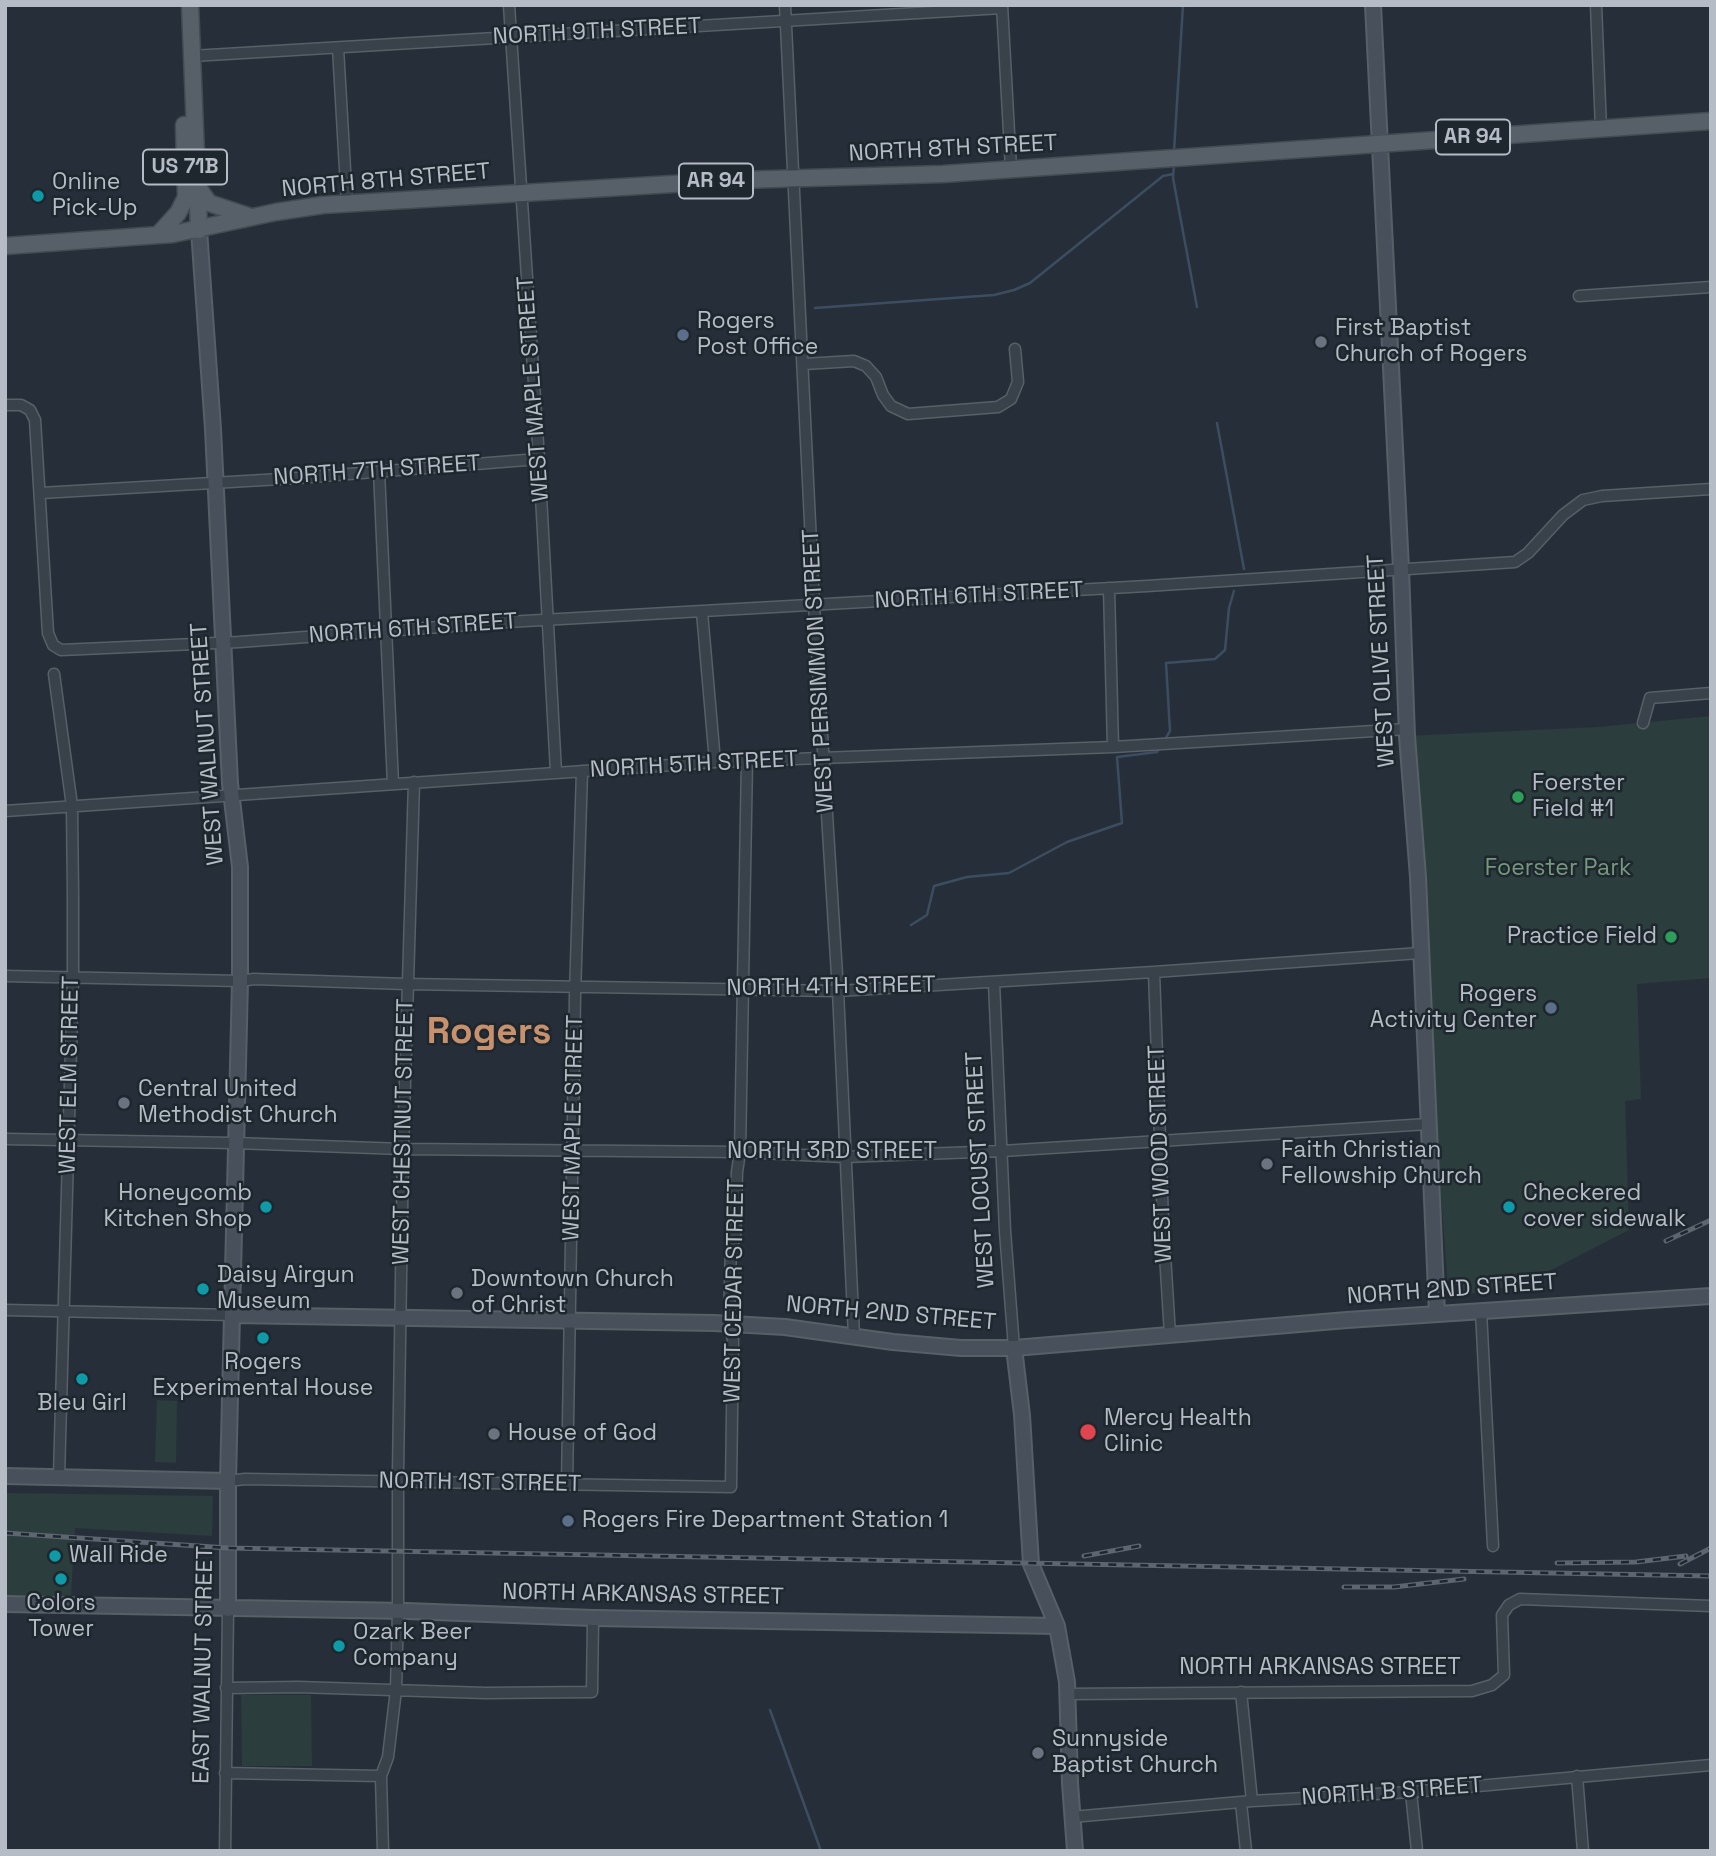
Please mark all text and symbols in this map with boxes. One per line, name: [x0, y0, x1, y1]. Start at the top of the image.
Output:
street label: NORTH 9TH STREET: [492, 13, 702, 51]
road number: AR 94: [1436, 120, 1510, 154]
street label: NORTH 8TH STREET: [848, 130, 1058, 168]
road number: US 71B: [143, 150, 227, 184]
street label: NORTH 8TH STREET: [281, 158, 491, 204]
road number: AR 94: [679, 164, 753, 198]
place label: Online Pick-Up: [52, 169, 137, 223]
marker: Online Pick-Up: [30, 188, 46, 204]
street label: WEST MAPLE STREET: [512, 275, 556, 503]
place label: Rogers Post Office: [697, 308, 818, 362]
place label: First Baptist Church of Rogers: [1335, 315, 1527, 369]
marker: Rogers Post Office: [675, 327, 691, 343]
marker: First Baptist Church of Rogers: [1313, 334, 1329, 350]
street label: NORTH 7TH STREET: [272, 450, 482, 492]
street label: WEST PERSIMMON STREET: [798, 528, 840, 814]
street label: WEST OLIVE STREET: [1363, 554, 1401, 768]
street label: NORTH 6TH STREET: [874, 577, 1084, 615]
street label: NORTH 6TH STREET: [308, 608, 518, 650]
street label: WEST WALNUT STREET: [186, 622, 230, 866]
street label: NORTH 5TH STREET: [589, 746, 799, 784]
place label: Foerster Field #1: [1532, 770, 1625, 824]
marker: Foerster Field #1: [1510, 789, 1526, 805]
park label: Foerster Park: [1485, 855, 1631, 883]
place label: Practice Field: [1507, 923, 1657, 951]
marker: Practice Field: [1663, 929, 1679, 945]
street label: NORTH 4TH STREET: [726, 971, 936, 1003]
street label: WEST ELM STREET: [54, 976, 86, 1174]
place label: Rogers Activity Center: [1370, 981, 1537, 1035]
street label: WEST CHESTNUT STREET: [388, 998, 420, 1266]
marker: Rogers Activity Center: [1543, 1000, 1559, 1016]
district label: Rogers: [427, 1011, 551, 1055]
street label: WEST MAPLE STREET: [558, 1015, 590, 1241]
street label: WEST WOOD STREET: [1143, 1045, 1179, 1263]
street label: WEST LOCUST STREET: [961, 1051, 1001, 1289]
place label: Central United Methodist Church: [138, 1076, 338, 1130]
marker: Central United Methodist Church: [116, 1095, 132, 1111]
place label: Faith Christian Fellowship Church: [1281, 1137, 1482, 1191]
street label: NORTH 3RD STREET: [727, 1138, 937, 1166]
marker: Faith Christian Fellowship Church: [1259, 1156, 1275, 1172]
street label: WEST CEDAR STREET: [719, 1179, 751, 1403]
place label: Honeycomb Kitchen Shop: [103, 1180, 252, 1234]
place label: Checkered cover sidewalk: [1523, 1180, 1686, 1234]
marker: Honeycomb Kitchen Shop: [258, 1199, 274, 1215]
marker: Checkered cover sidewalk: [1501, 1199, 1517, 1215]
place label: Daisy Airgun Museum: [217, 1262, 355, 1316]
place label: Downtown Church of Christ: [471, 1266, 674, 1320]
street label: NORTH 2ND STREET: [1346, 1269, 1558, 1311]
marker: Daisy Airgun Museum: [195, 1281, 211, 1297]
marker: Downtown Church of Christ: [449, 1285, 465, 1301]
street label: NORTH 2ND STREET: [785, 1291, 997, 1337]
marker: Rogers Experimental House: [255, 1330, 271, 1346]
place label: Rogers Experimental House: [153, 1349, 373, 1403]
marker: Bleu Girl: [74, 1371, 90, 1387]
place label: Bleu Girl: [37, 1390, 127, 1418]
place label: Mercy Health Clinic: [1104, 1405, 1252, 1459]
place label: House of God: [508, 1420, 657, 1448]
marker: Mercy Health Clinic: [1078, 1422, 1098, 1442]
marker: House of God: [486, 1426, 502, 1442]
street label: NORTH 1ST STREET: [378, 1467, 582, 1499]
place label: Rogers Fire Department Station 1: [582, 1507, 948, 1535]
marker: Rogers Fire Department Station 1: [560, 1513, 576, 1529]
place label: Wall Ride: [69, 1542, 168, 1570]
street label: EAST WALNUT STREET: [188, 1546, 220, 1784]
marker: Wall Ride: [47, 1548, 63, 1564]
marker: Colors Tower: [53, 1571, 69, 1587]
street label: NORTH ARKANSAS STREET: [502, 1579, 784, 1611]
place label: Colors Tower: [26, 1590, 96, 1644]
place label: Ozark Beer Company: [353, 1619, 472, 1673]
marker: Ozark Beer Company: [331, 1638, 347, 1654]
street label: NORTH ARKANSAS STREET: [1179, 1654, 1461, 1682]
place label: Sunnyside Baptist Church: [1052, 1726, 1218, 1780]
marker: Sunnyside Baptist Church: [1030, 1745, 1046, 1761]
street label: NORTH B STREET: [1301, 1772, 1483, 1812]

